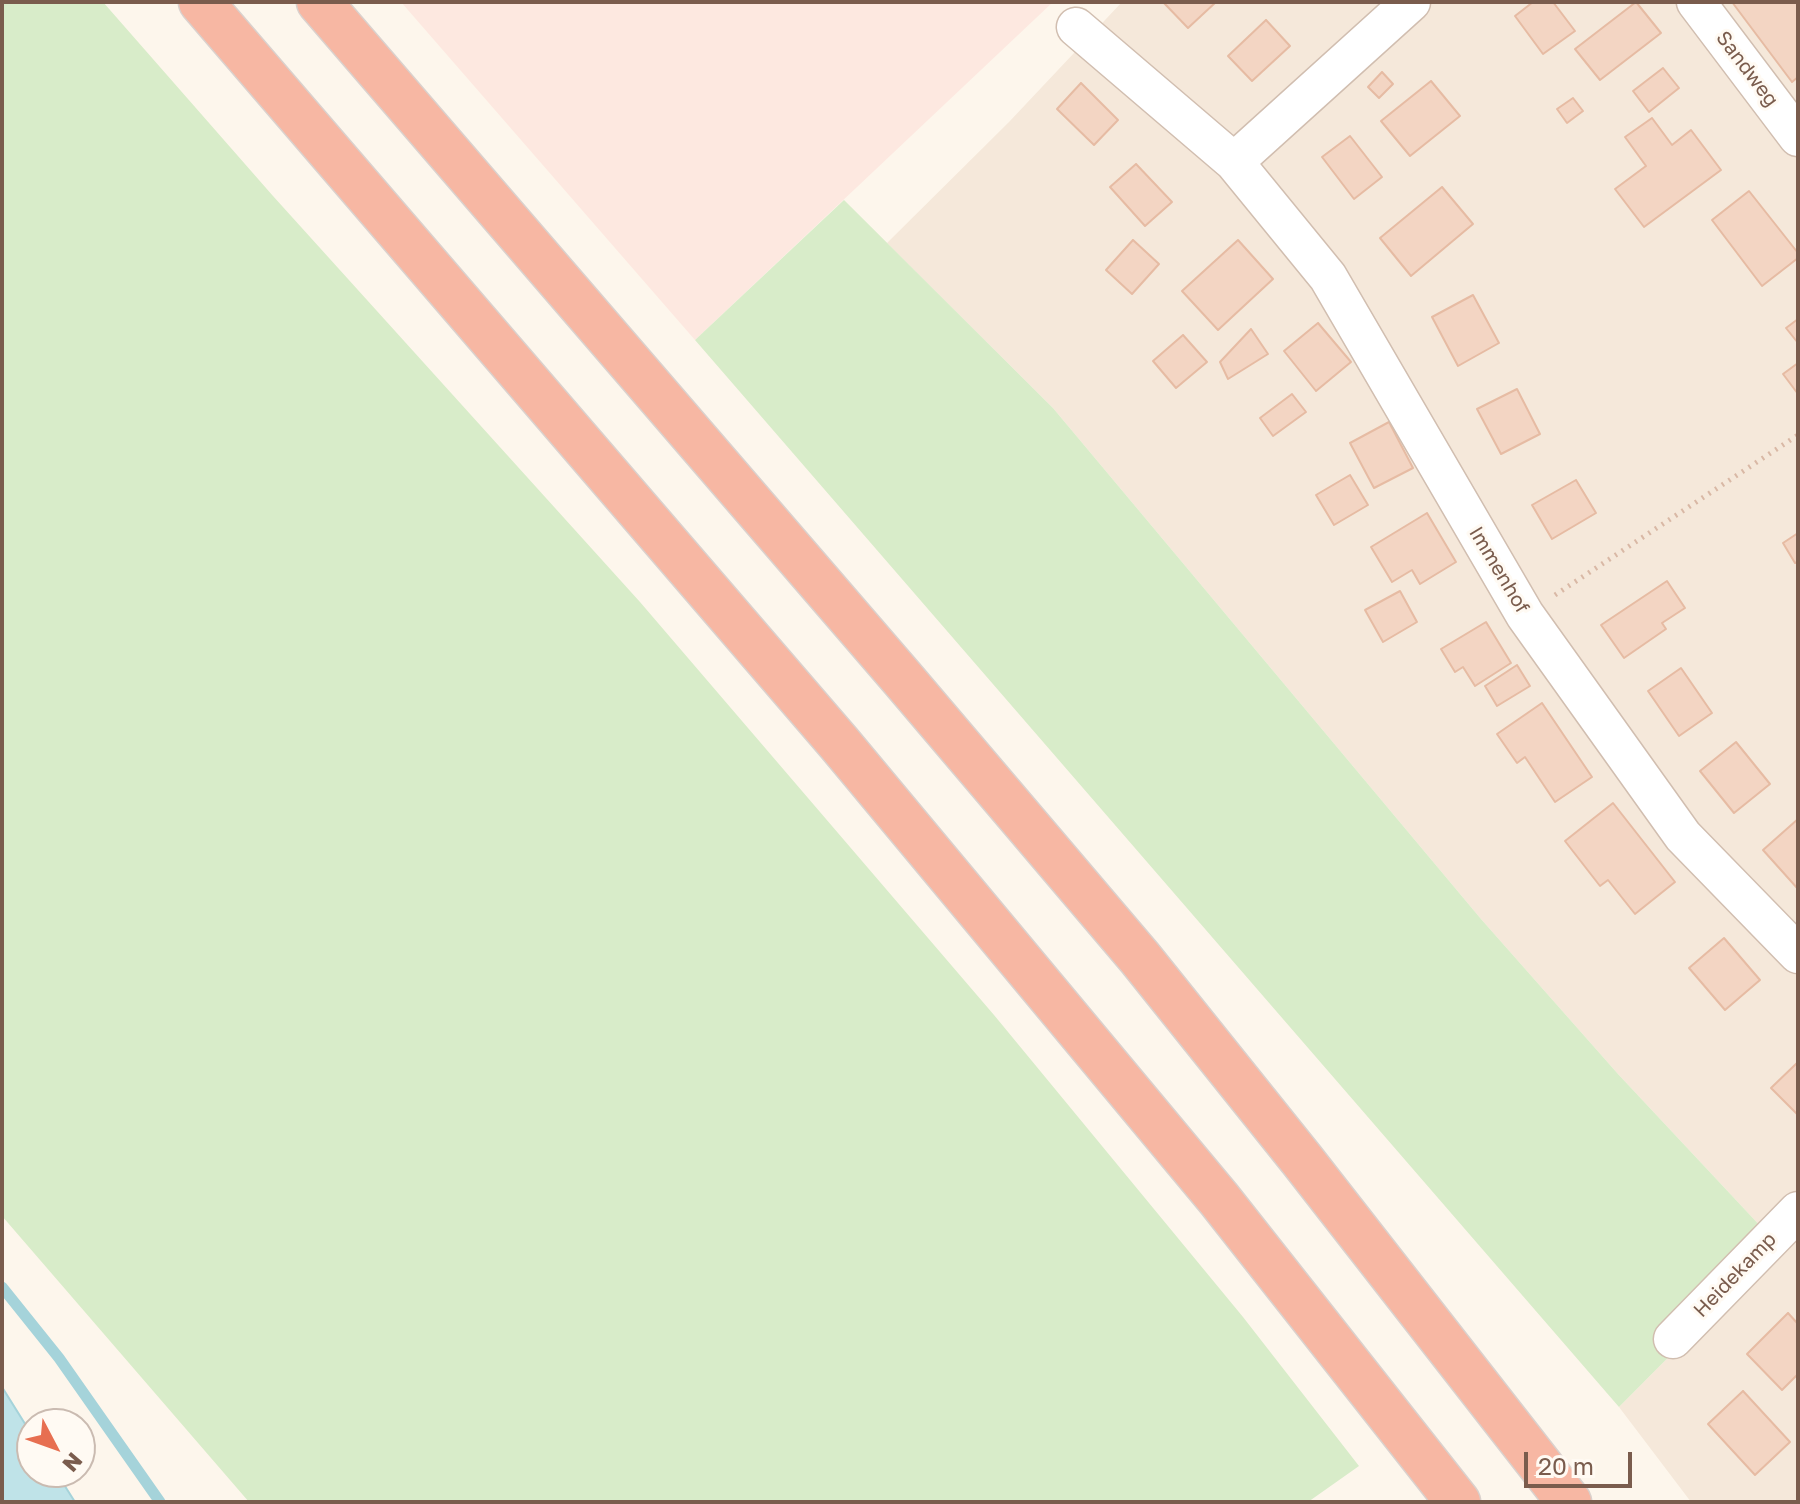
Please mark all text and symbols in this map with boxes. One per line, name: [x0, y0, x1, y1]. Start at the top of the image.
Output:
street label: Sandweg: [1711, 26, 1783, 112]
street label: Immenhof: [1464, 522, 1534, 618]
street label: Heidekamp: [1689, 1228, 1781, 1322]
north arrow: [16, 1408, 96, 1488]
scale bar: [1528, 1436, 1636, 1486]
text: N: [57, 1448, 89, 1478]
text: 20 m: [1538, 1451, 1594, 1480]

